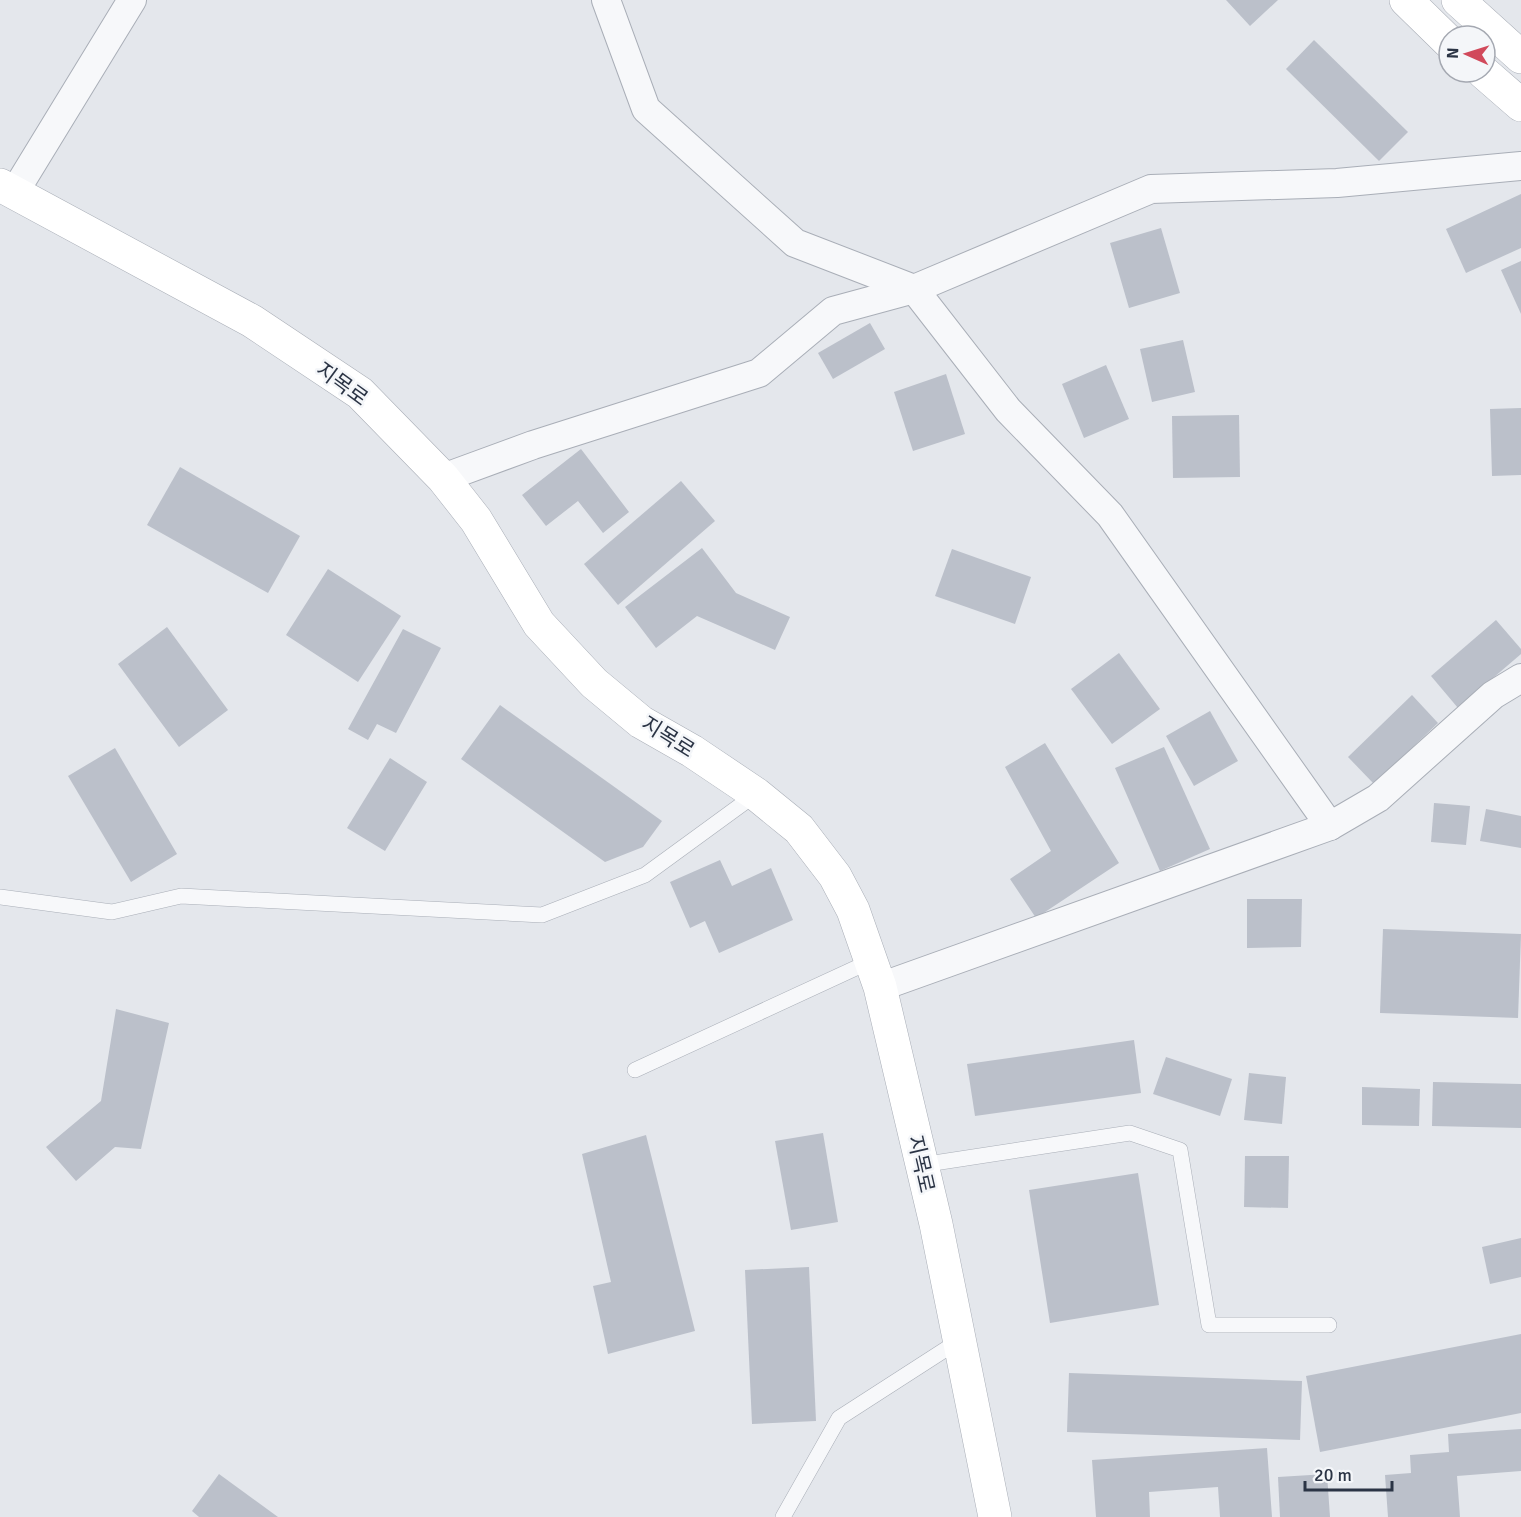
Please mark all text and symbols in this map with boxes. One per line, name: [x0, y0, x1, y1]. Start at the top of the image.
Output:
north arrow: [1437, 24, 1497, 84]
text: N: [1443, 47, 1463, 59]
street label: 지목로: [311, 356, 373, 412]
street label: 지목로: [637, 711, 699, 763]
street label: 지목로: [902, 1133, 940, 1195]
scale bar: [1305, 1454, 1392, 1492]
text: 20 m: [1314, 1464, 1352, 1486]

